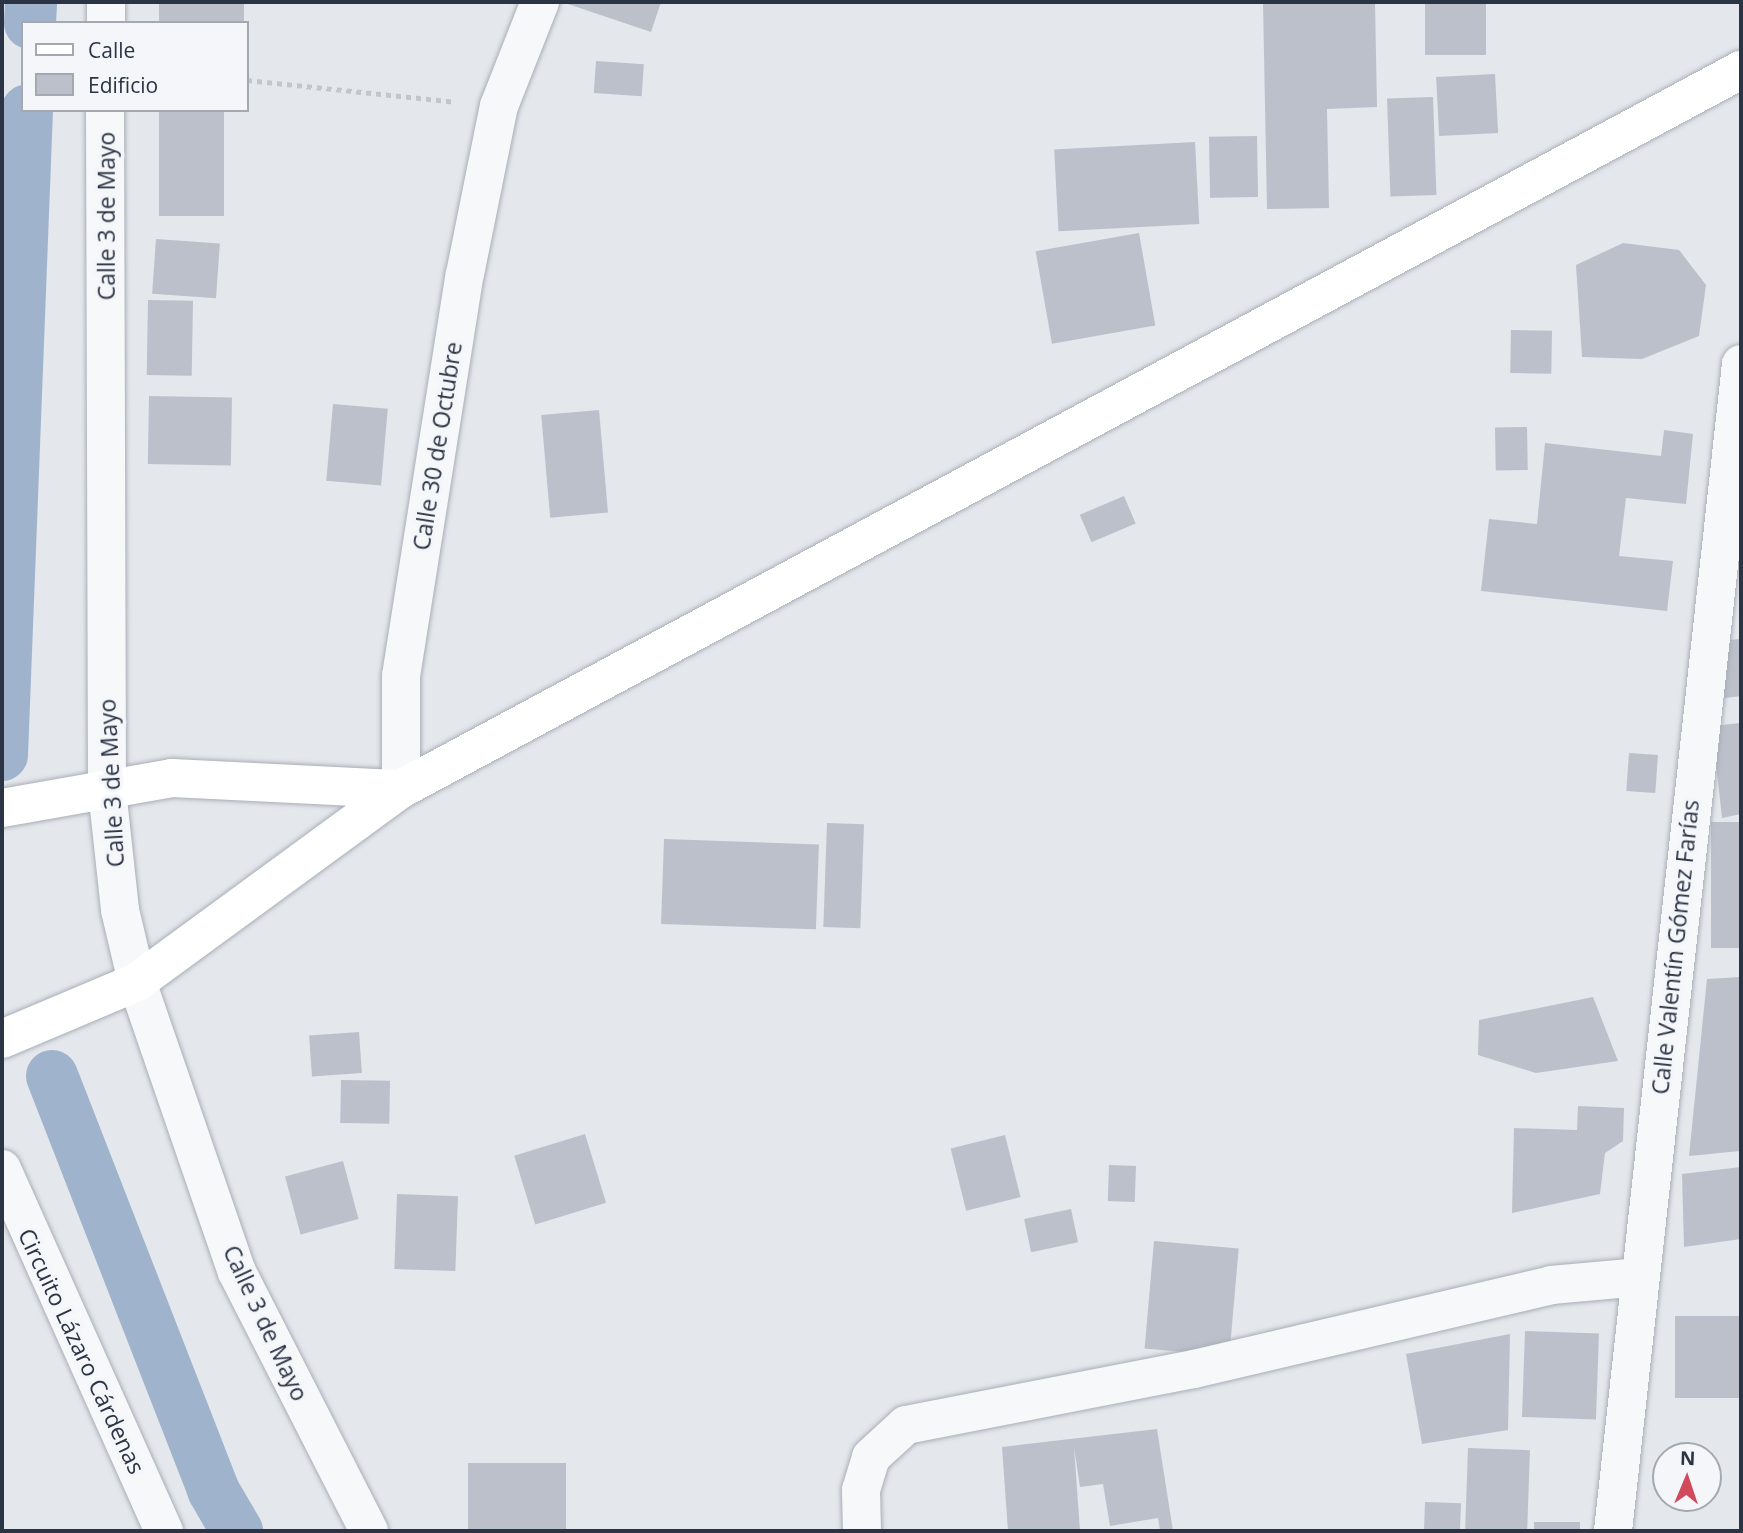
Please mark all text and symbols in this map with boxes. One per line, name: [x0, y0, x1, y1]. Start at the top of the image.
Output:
legend: [21, 21, 248, 112]
text: Calle: [88, 36, 135, 64]
text: Edificio: [88, 71, 158, 99]
street label: Calle 3 de Mayo: [92, 132, 120, 300]
street label: Calle 30 de Octubre: [407, 340, 467, 552]
street label: Calle 3 de Mayo: [93, 698, 129, 868]
street label: Calle Valentín Gómez Farías: [1646, 798, 1704, 1096]
street label: Circuito Lázaro Cárdenas: [13, 1224, 151, 1478]
street label: Calle 3 de Mayo: [218, 1241, 314, 1405]
north arrow: [1652, 1442, 1722, 1512]
text: N: [1679, 1445, 1696, 1471]

